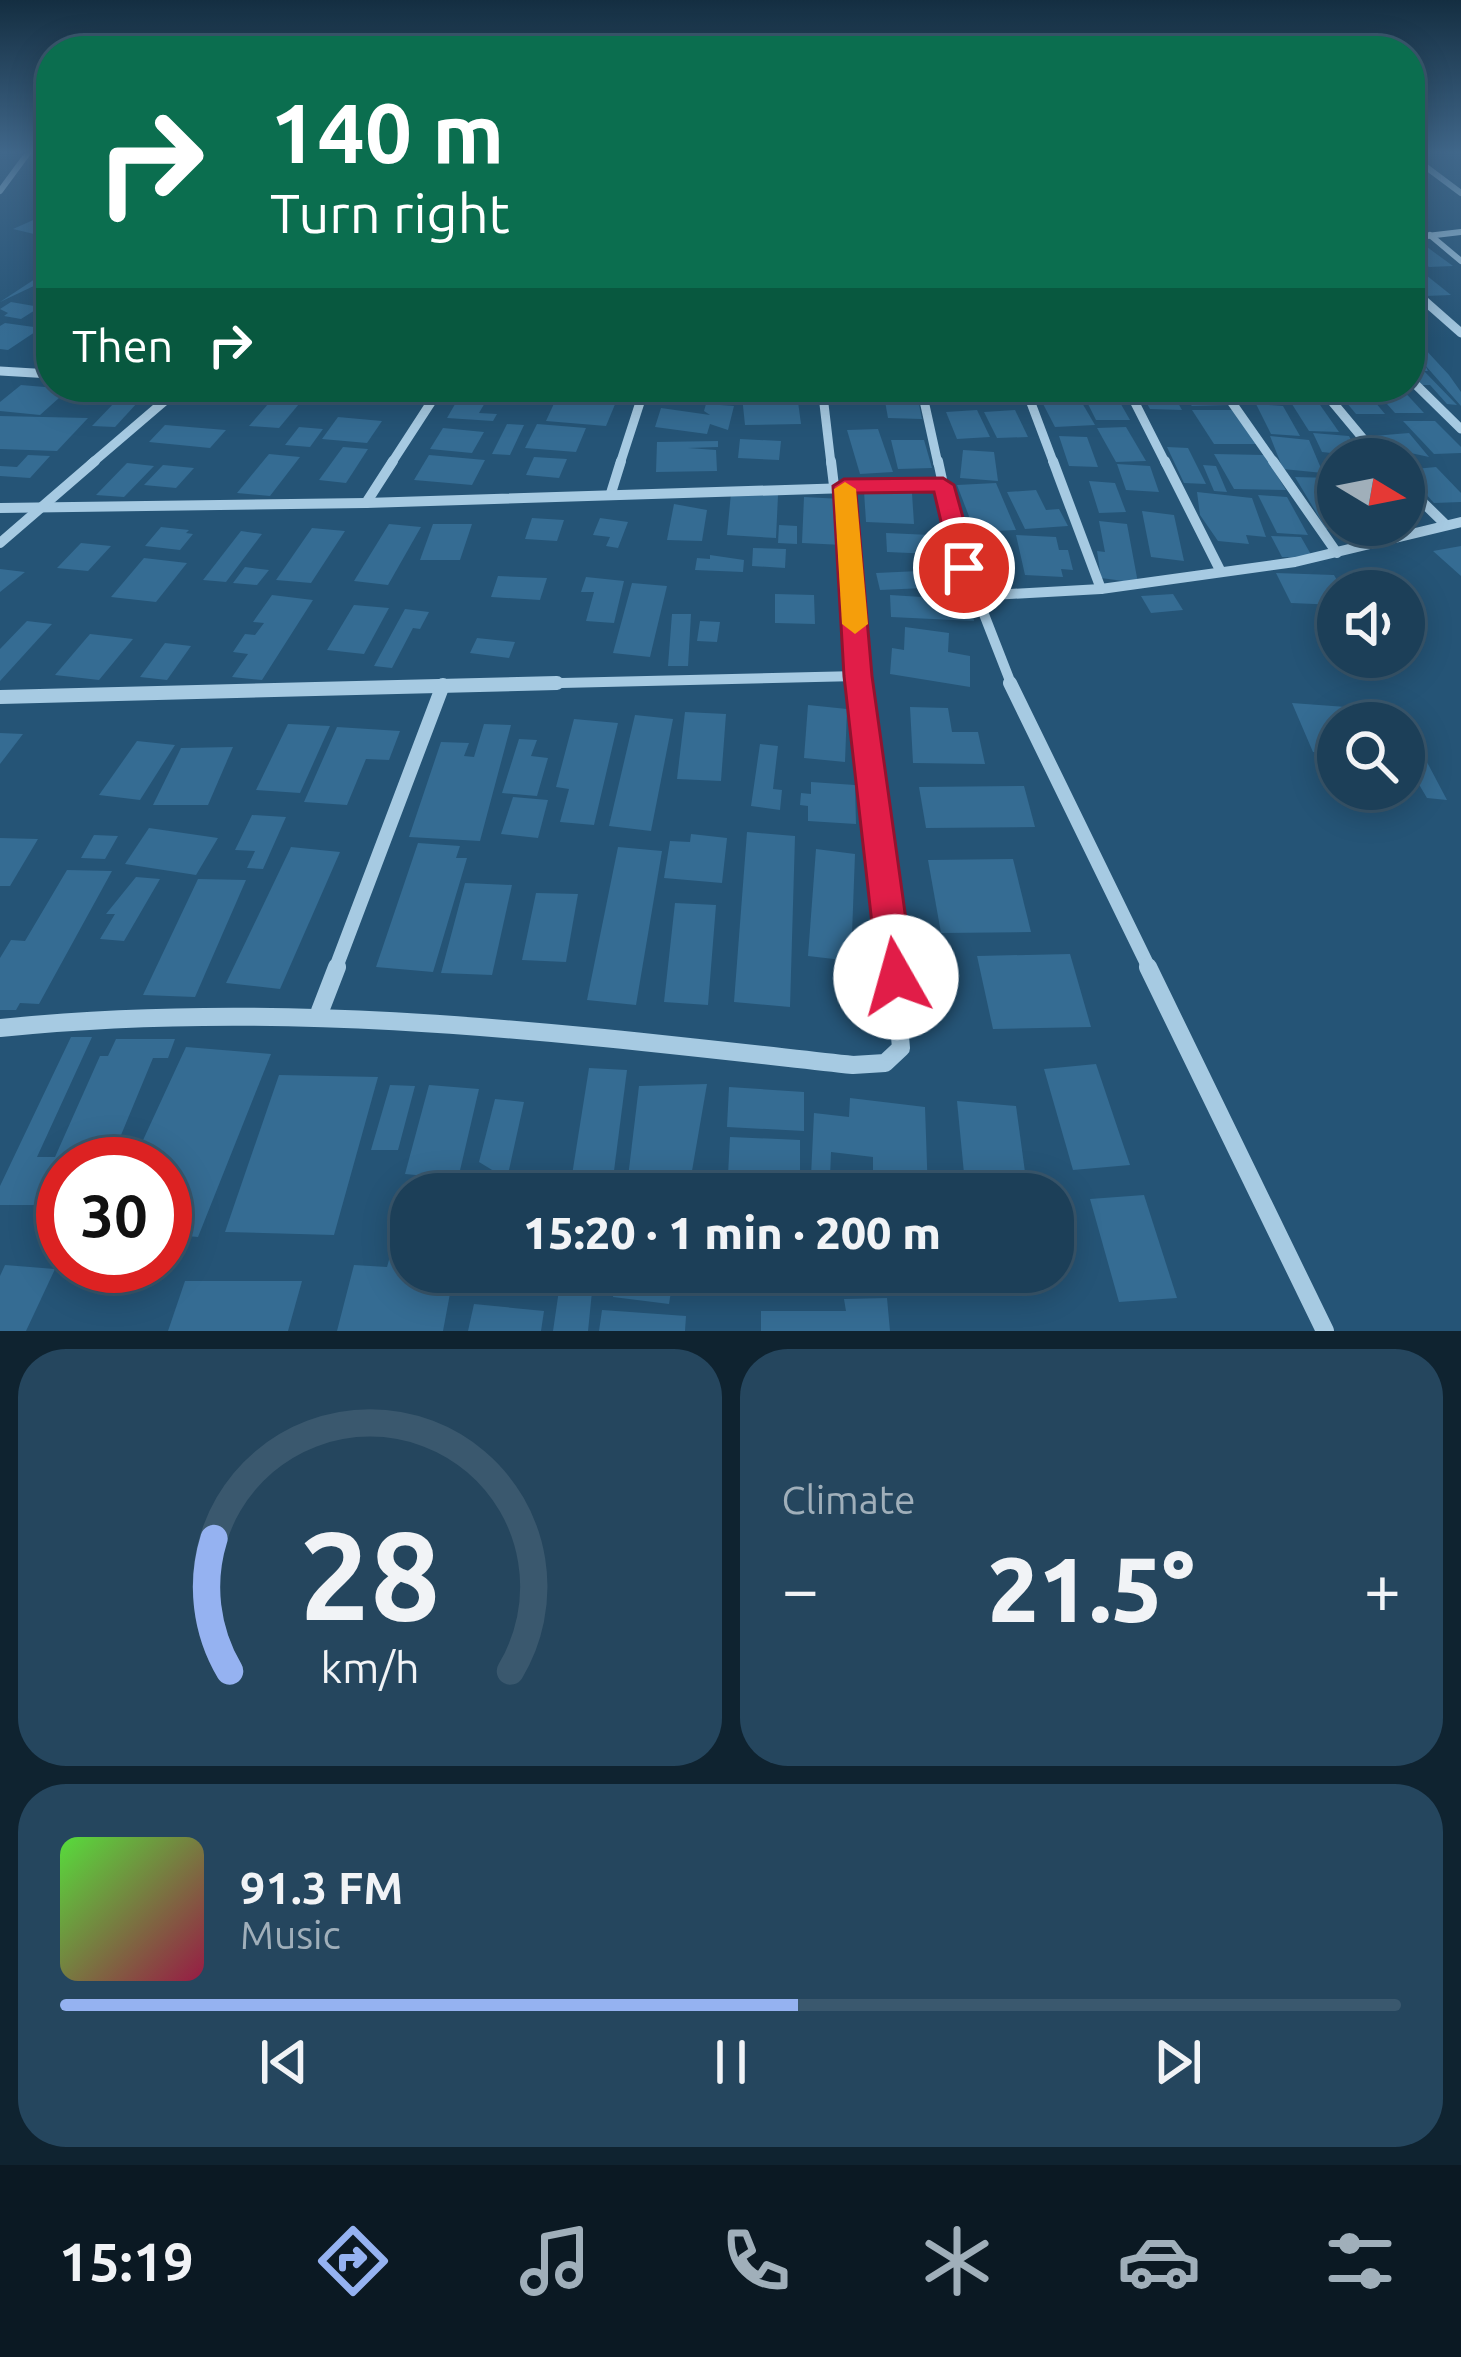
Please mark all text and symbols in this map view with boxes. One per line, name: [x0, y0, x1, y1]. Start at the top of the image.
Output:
icon: right: [72, 84, 228, 240]
text: 140 m: [270, 85, 504, 179]
text: Turn right: [270, 183, 510, 243]
icon: right: [197, 312, 263, 378]
text: Then: [72, 320, 173, 371]
north arrow: [1317, 438, 1425, 546]
map controls: [1317, 438, 1425, 810]
pin: [913, 517, 1015, 619]
icon: arrive: [931, 535, 997, 601]
button: sound: [1317, 570, 1425, 678]
button: search: [1317, 702, 1425, 810]
position arrow: [833, 914, 959, 1040]
speed limit sign: 30: [36, 1137, 192, 1293]
text: 15:20 · 1 min · 200 m: [523, 1207, 941, 1258]
text: Climate: [782, 1478, 916, 1521]
text: 28: [299, 1504, 440, 1644]
text: 21.5°: [988, 1538, 1195, 1639]
text: −: [782, 1551, 819, 1625]
text: +: [1364, 1551, 1401, 1625]
text: km/h: [320, 1642, 419, 1690]
text: 91.3 FM: [240, 1862, 403, 1913]
text: Music: [240, 1913, 341, 1956]
icon: previous: [251, 2029, 317, 2095]
icon: pause: [698, 2029, 764, 2095]
icon: next: [1145, 2029, 1211, 2095]
icon: directions: [311, 2219, 395, 2303]
icon: music: [513, 2219, 597, 2303]
icon: phone: [714, 2219, 798, 2303]
icon: climate: [915, 2219, 999, 2303]
icon: car: [1117, 2219, 1201, 2303]
icon: filters: [1318, 2219, 1402, 2303]
text: 15:19: [59, 2231, 194, 2291]

